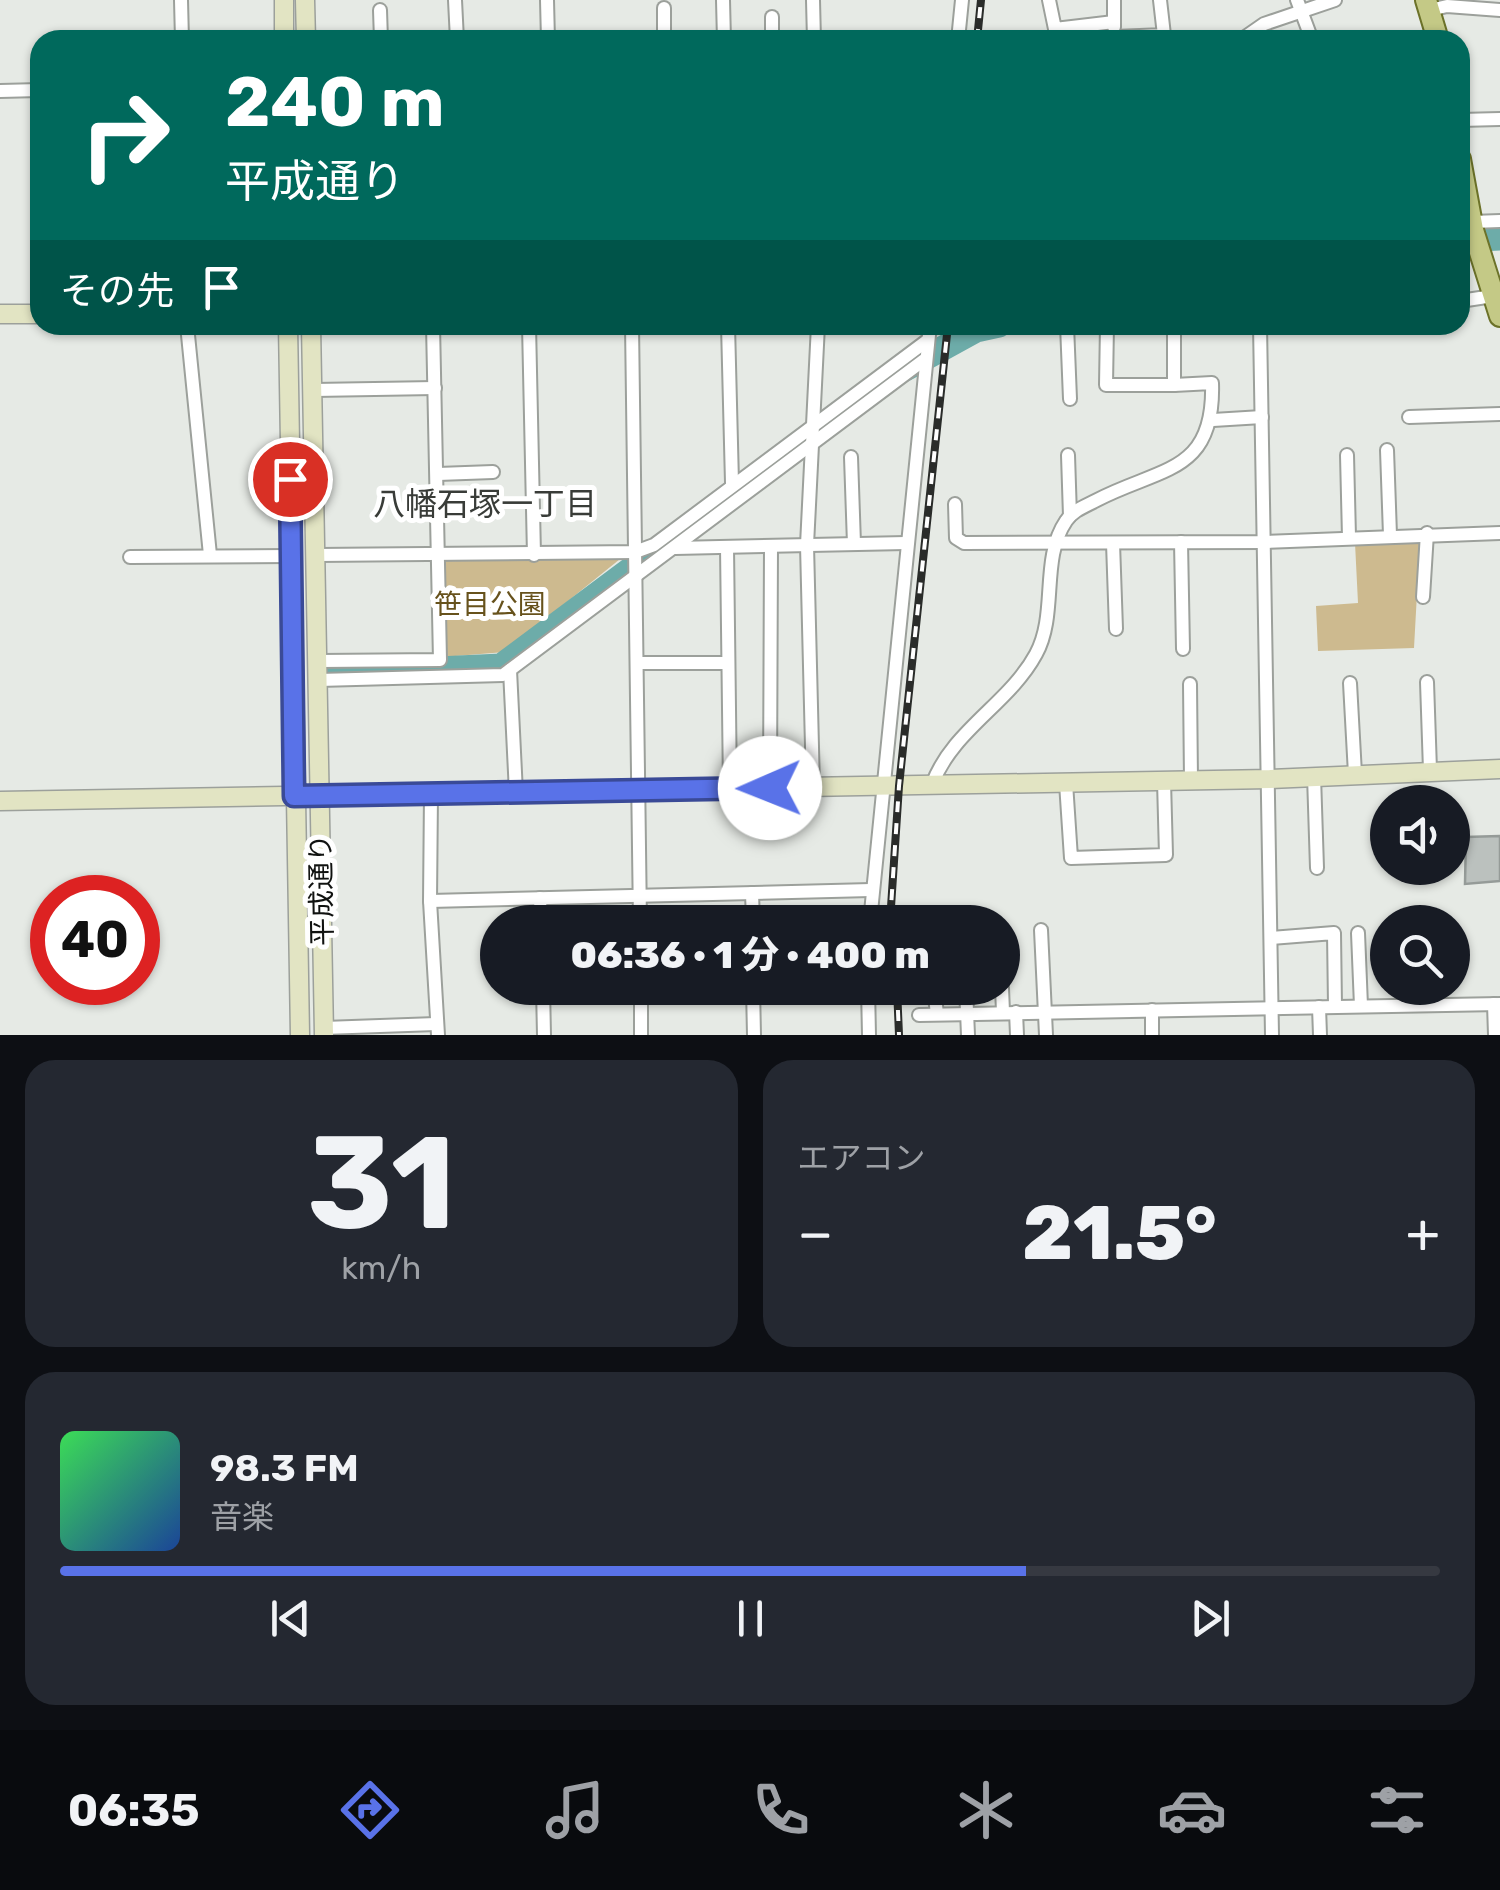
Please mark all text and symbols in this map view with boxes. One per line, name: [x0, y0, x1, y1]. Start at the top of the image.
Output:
text: 240 m: [225, 61, 445, 144]
icon: right: [60, 70, 190, 200]
text: 平成通り: [225, 155, 405, 208]
icon: arrive: [194, 260, 249, 315]
text: その先: [60, 268, 174, 314]
pin: [248, 437, 333, 522]
icon: arrive: [263, 452, 318, 507]
district label: 八幡石塚一丁目: [373, 485, 597, 523]
park label: 笹目公園: [434, 588, 546, 621]
position arrow: [718, 736, 822, 840]
map controls: [1370, 785, 1470, 1005]
button: sound: [1370, 785, 1470, 885]
street label: 平成通り: [304, 834, 339, 946]
speed limit sign: 40: [30, 875, 160, 1005]
button: search: [1370, 905, 1470, 1005]
text: 06:36 · 1 分 · 400 m: [570, 932, 930, 978]
text: 31: [307, 1106, 456, 1261]
text: エアコン: [798, 1139, 926, 1177]
text: 21.5°: [1022, 1189, 1217, 1278]
text: −: [798, 1201, 833, 1266]
text: +: [1406, 1201, 1440, 1266]
text: km/h: [341, 1249, 421, 1287]
text: 98.3 FM: [210, 1445, 359, 1491]
text: 音楽: [210, 1498, 274, 1536]
icon: previous: [263, 1591, 318, 1646]
icon: pause: [723, 1591, 778, 1646]
icon: next: [1183, 1591, 1238, 1646]
icon: directions: [335, 1775, 405, 1845]
icon: music: [540, 1775, 610, 1845]
icon: phone: [746, 1775, 816, 1845]
icon: climate: [951, 1775, 1021, 1845]
icon: car: [1157, 1775, 1227, 1845]
icon: filters: [1362, 1775, 1432, 1845]
text: 06:35: [68, 1784, 199, 1837]

